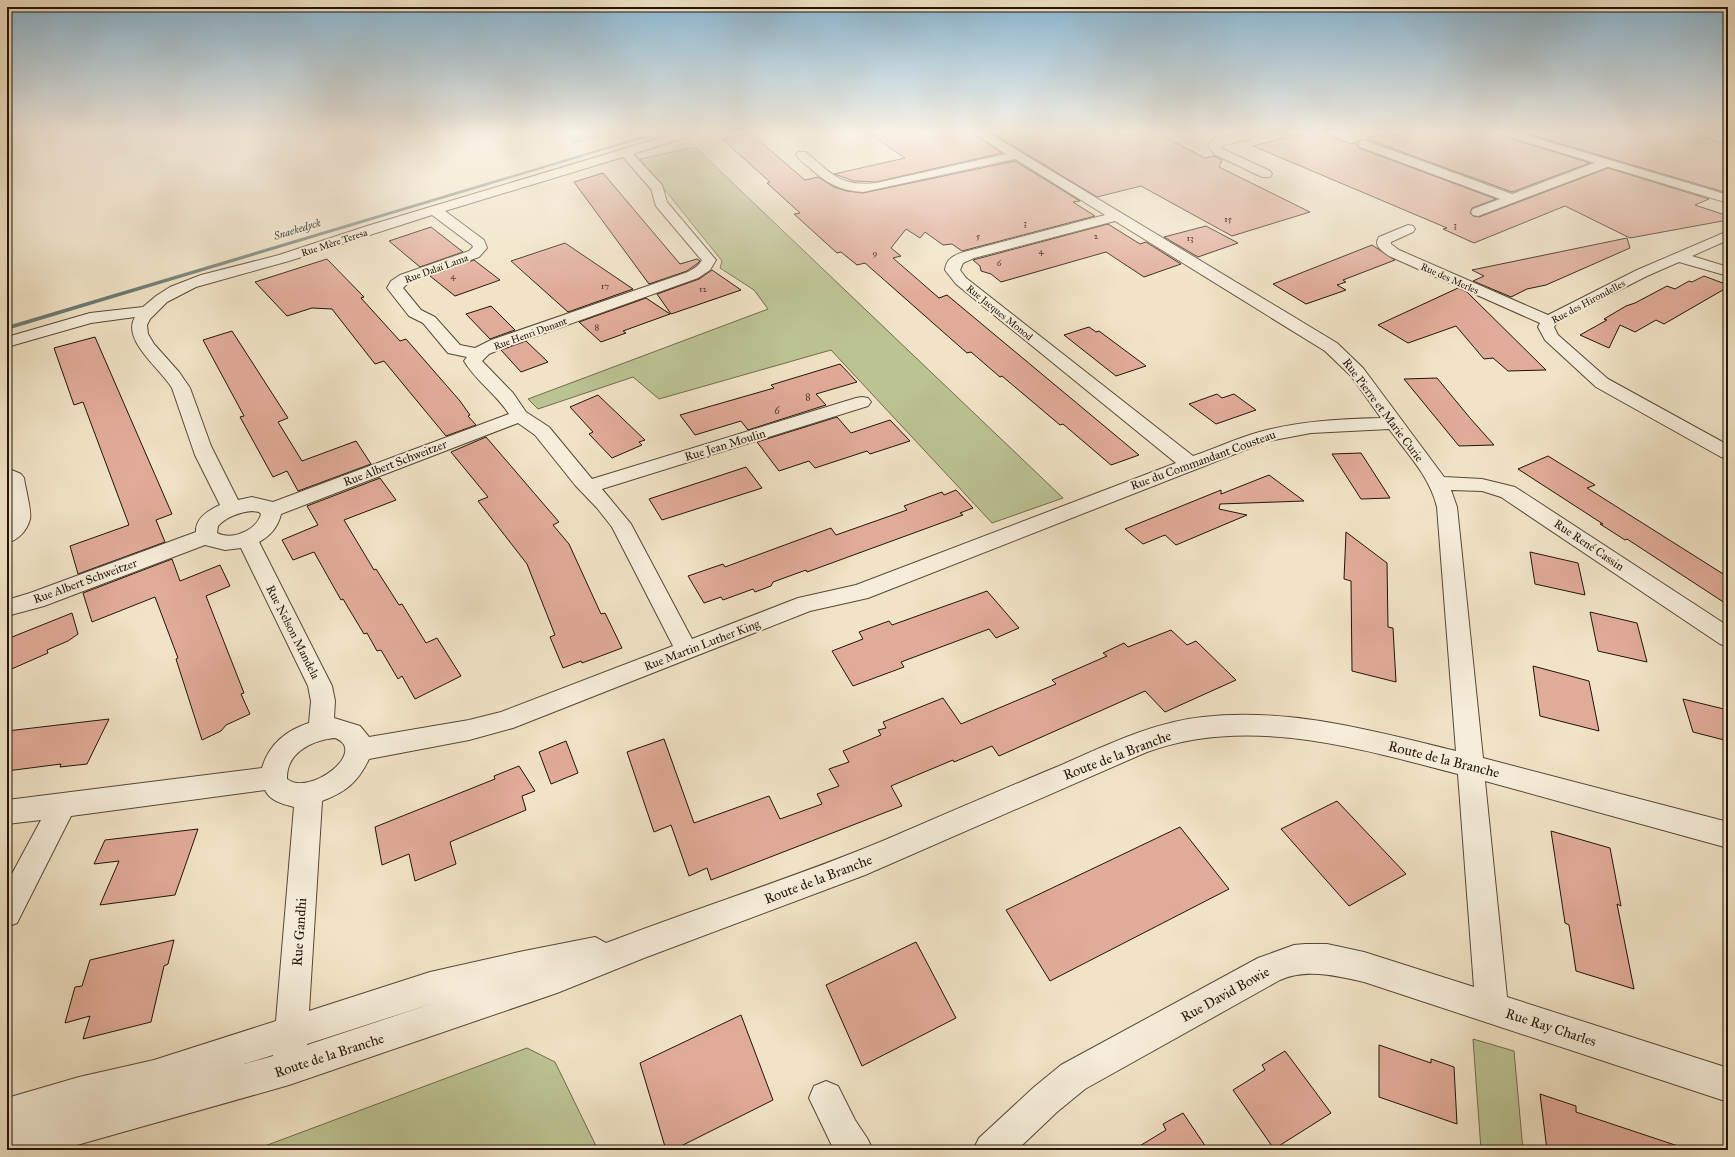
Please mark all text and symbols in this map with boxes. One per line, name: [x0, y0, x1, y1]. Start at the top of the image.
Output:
house number: 15: [1224, 213, 1233, 224]
water label: Snaekedyck: [271, 216, 322, 243]
house number: 3: [1023, 217, 1027, 228]
house number: 3: [1453, 219, 1457, 230]
street label: Rue Mère Teresa: [300, 226, 370, 259]
house number: 5: [976, 230, 981, 241]
house number: 2: [1094, 230, 1099, 241]
house number: 13: [1186, 232, 1194, 243]
house number: 4: [1038, 245, 1044, 256]
house number: 9: [873, 247, 878, 258]
street label: Rue Dalaï Lama: [403, 252, 470, 286]
house number: 6: [997, 257, 1002, 268]
street label: Rue des Merles: [1419, 261, 1481, 297]
house number: 4: [450, 270, 456, 281]
street label: Rue des Hirondelles: [1550, 277, 1628, 326]
house number: 17: [601, 280, 609, 291]
street label: Rue Jacques Monod: [963, 282, 1035, 344]
house number: 12: [699, 283, 708, 294]
street label: Rue Henri Dunant: [492, 315, 569, 353]
house number: 8: [595, 321, 600, 332]
street label: Rue Pierre et Marie Curie: [1340, 356, 1426, 464]
house number: 8: [805, 391, 811, 403]
house number: 6: [774, 405, 780, 417]
street label: Rue Jean Moulin: [683, 426, 768, 465]
street label: Rue du Commandant Cousteau: [1128, 427, 1278, 493]
street label: Rue Albert Schweitzer: [341, 437, 449, 489]
street label: Rue René Cassin: [1551, 516, 1627, 574]
street label: Rue Albert Schweitzer: [31, 556, 139, 606]
street label: Rue Nelson Mandela: [263, 583, 323, 682]
street label: Rue Martin Luther King: [642, 616, 763, 675]
street label: Route de la Branche: [1061, 727, 1174, 784]
street label: Route de la Branche: [1386, 737, 1501, 782]
street label: Route de la Branche: [762, 851, 875, 908]
street label: Rue Gandhi: [289, 897, 310, 967]
street label: Rue David Bowie: [1178, 963, 1273, 1026]
street label: Rue Ray Charles: [1503, 1005, 1598, 1050]
street label: Route de la Branche: [272, 1030, 386, 1081]

